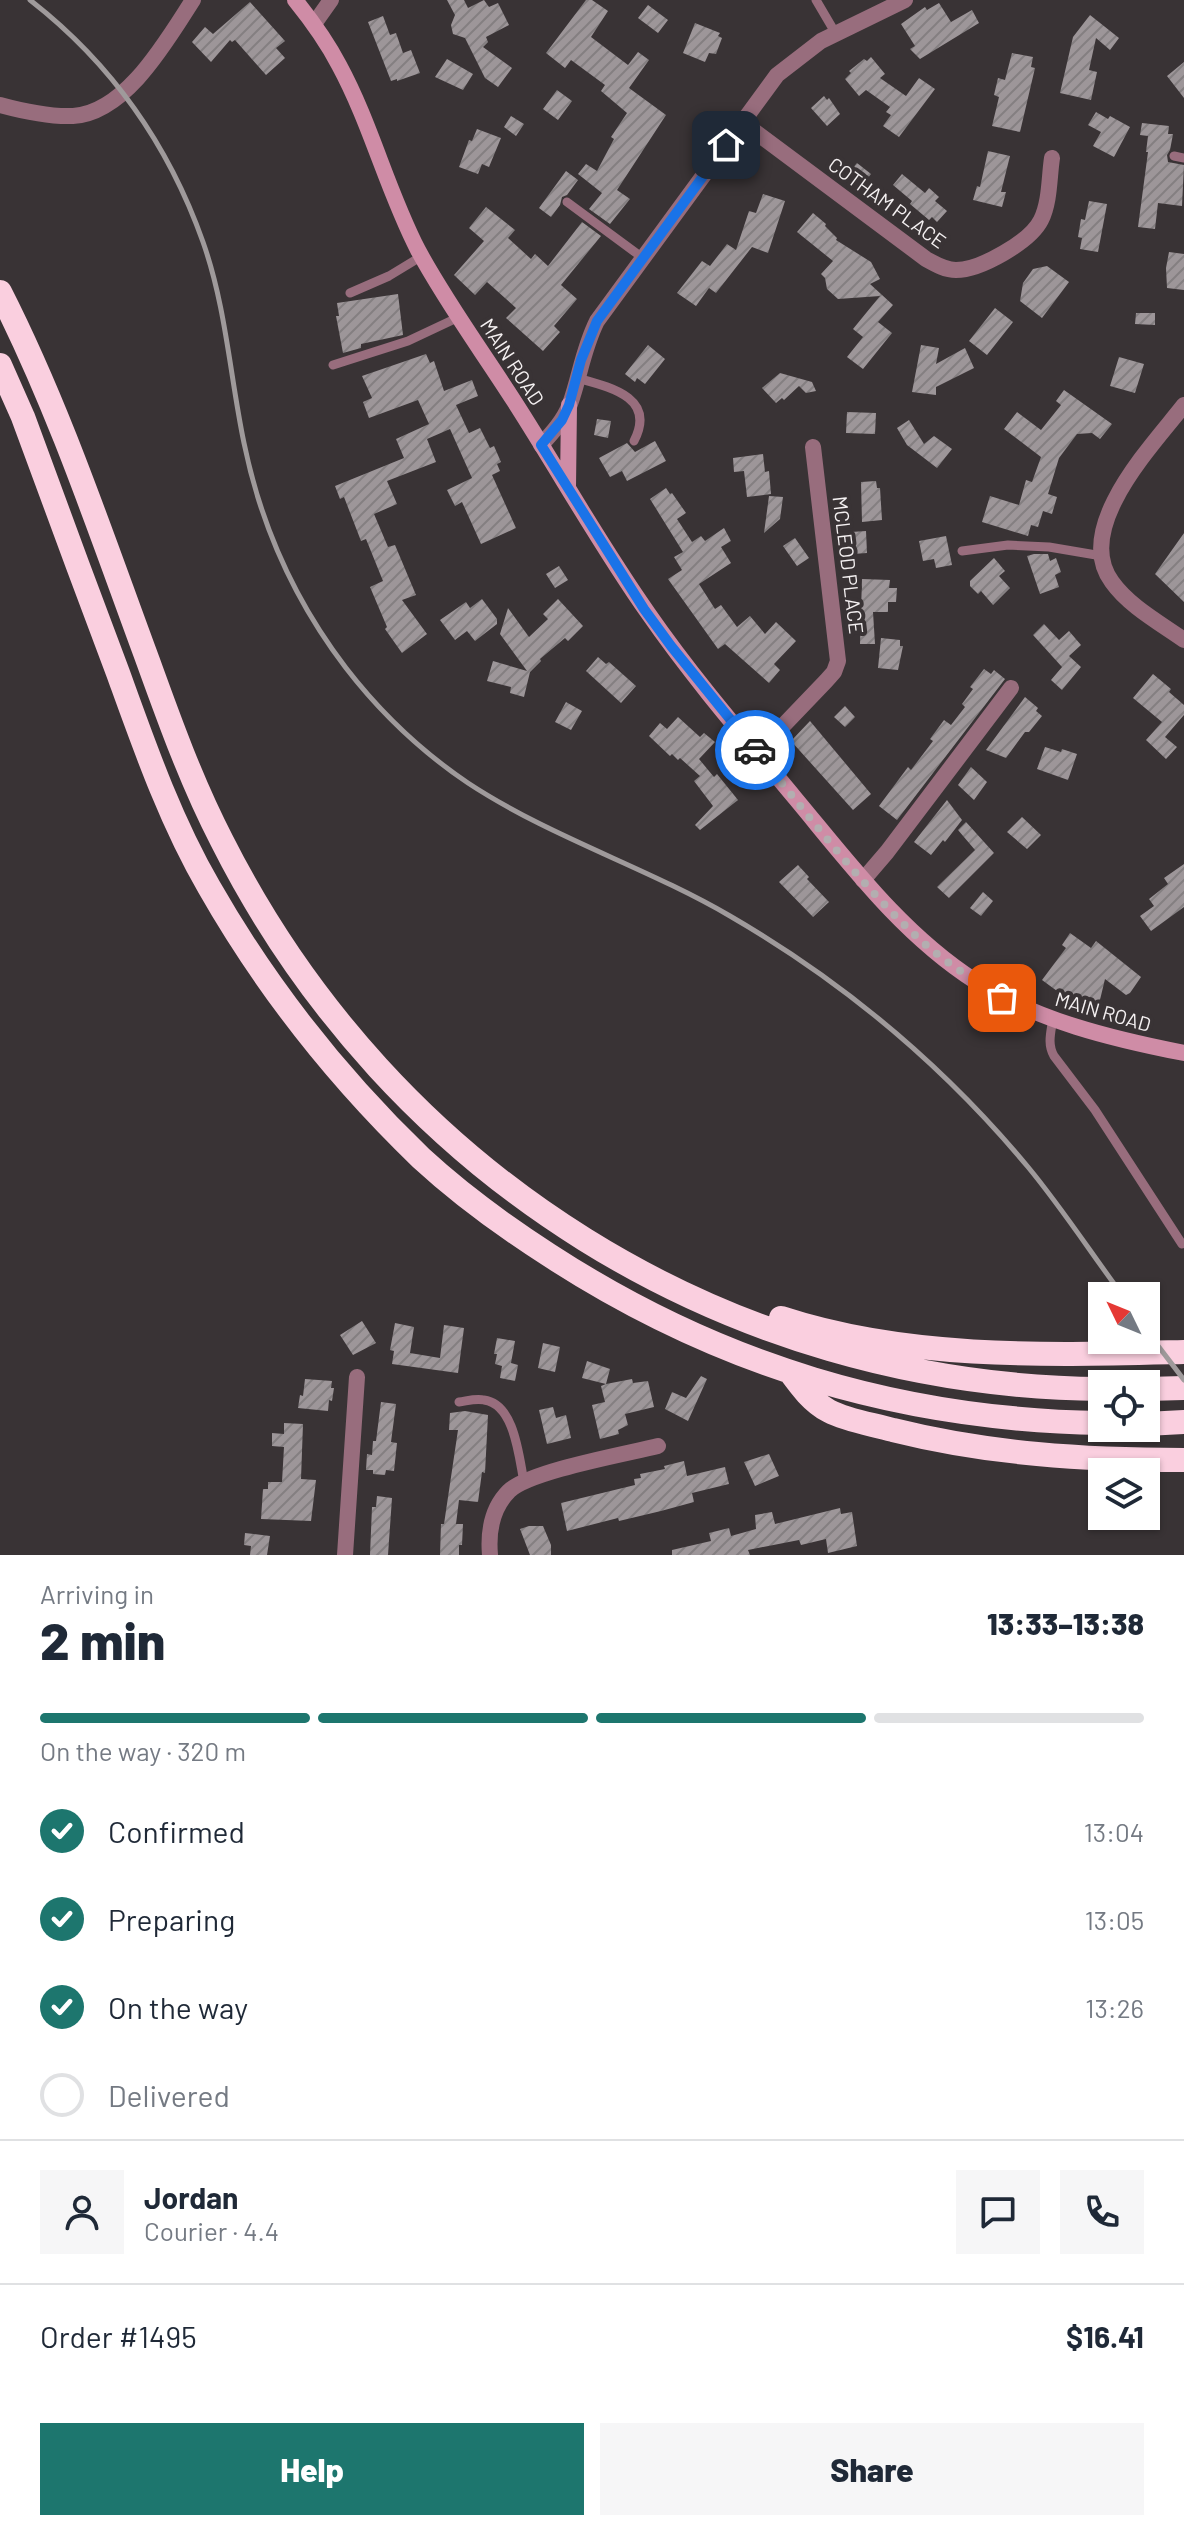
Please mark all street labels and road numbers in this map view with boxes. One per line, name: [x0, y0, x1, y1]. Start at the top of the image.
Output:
street label: COTHAM PLACE: [824, 151, 951, 253]
street label: MAIN ROAD: [476, 314, 550, 409]
street label: MCLEOD PLACE: [829, 494, 869, 635]
street label: MAIN ROAD: [1053, 986, 1154, 1036]

